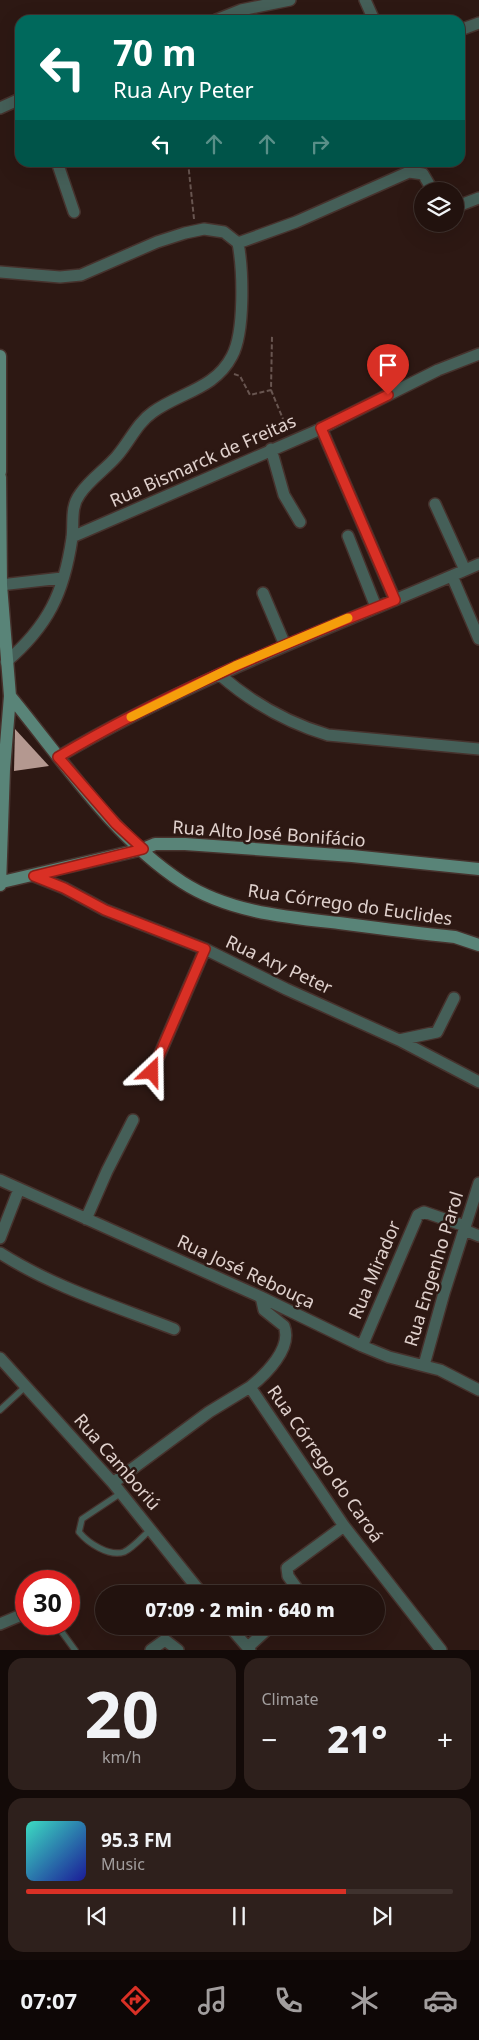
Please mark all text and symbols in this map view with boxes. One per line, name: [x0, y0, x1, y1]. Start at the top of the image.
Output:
text: 70 m: [113, 29, 196, 76]
icon: left: [30, 35, 95, 100]
text: Rua Ary Peter: [113, 74, 254, 104]
icon: left: [147, 130, 175, 158]
icon: ahead: [200, 130, 228, 158]
icon: ahead: [253, 130, 281, 158]
icon: right: [306, 130, 334, 158]
map controls: [414, 182, 464, 232]
button: layers: [414, 182, 464, 232]
pin: [367, 344, 409, 395]
icon: arrive: [374, 351, 402, 379]
street label: Rua Bismarck de Freitas: [106, 408, 299, 512]
street label: Rua Alto José Bonifácio: [172, 814, 366, 852]
street label: Rua Córrego do Euclides: [246, 878, 454, 930]
street label: Rua Ary Peter: [222, 929, 337, 1000]
position arrow: [125, 1045, 177, 1097]
street label: Rua Engenho Parol: [398, 1188, 468, 1349]
street label: Rua Mirador: [343, 1216, 406, 1322]
street label: Rua José Rebouça: [174, 1229, 319, 1314]
street label: Rua Córrego do Caroá: [262, 1380, 389, 1547]
street label: Rua Camboriú: [69, 1408, 166, 1515]
speed limit sign: 30: [15, 1570, 80, 1635]
text: 07:09 · 2 min · 640 m: [145, 1597, 335, 1623]
text: 20: [85, 1669, 159, 1757]
text: Climate: [262, 1688, 319, 1710]
text: 21°: [327, 1712, 387, 1764]
text: −: [262, 1720, 278, 1758]
text: +: [437, 1720, 453, 1758]
text: km/h: [102, 1746, 141, 1768]
text: 95.3 FM: [101, 1827, 172, 1853]
text: Music: [101, 1853, 145, 1875]
icon: previous: [83, 1902, 111, 1930]
icon: pause: [225, 1902, 253, 1930]
icon: next: [368, 1902, 396, 1930]
icon: directions: [118, 1983, 153, 2018]
icon: music: [195, 1983, 230, 2018]
icon: phone: [271, 1983, 306, 2018]
icon: climate: [347, 1983, 382, 2018]
icon: car: [423, 1983, 458, 2018]
text: 07:07: [21, 1985, 77, 2015]

